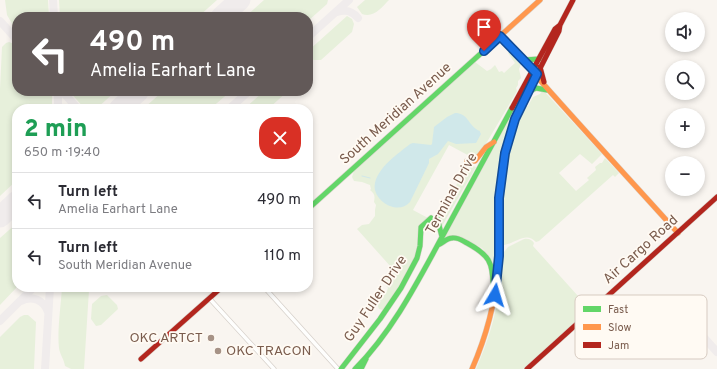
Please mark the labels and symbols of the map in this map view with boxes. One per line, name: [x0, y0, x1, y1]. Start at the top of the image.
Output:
pin: [467, 10, 501, 51]
street label: South Meridian Avenue: [337, 59, 455, 169]
street label: Terminal Drive: [423, 150, 481, 238]
street label: Air Cargo Road: [600, 212, 682, 288]
street label: Guy Fuller Drive: [341, 253, 411, 345]
position arrow: [474, 274, 516, 316]
legend: [575, 295, 707, 359]
text: Fast: [608, 303, 628, 317]
text: Slow: [608, 321, 631, 335]
place label: OKC ARTCT: [129, 330, 203, 347]
marker: OKC ARTCT: [206, 333, 216, 343]
text: Jam: [608, 339, 629, 353]
place label: OKC TRACON: [226, 343, 311, 360]
marker: OKC TRACON: [213, 346, 223, 356]

